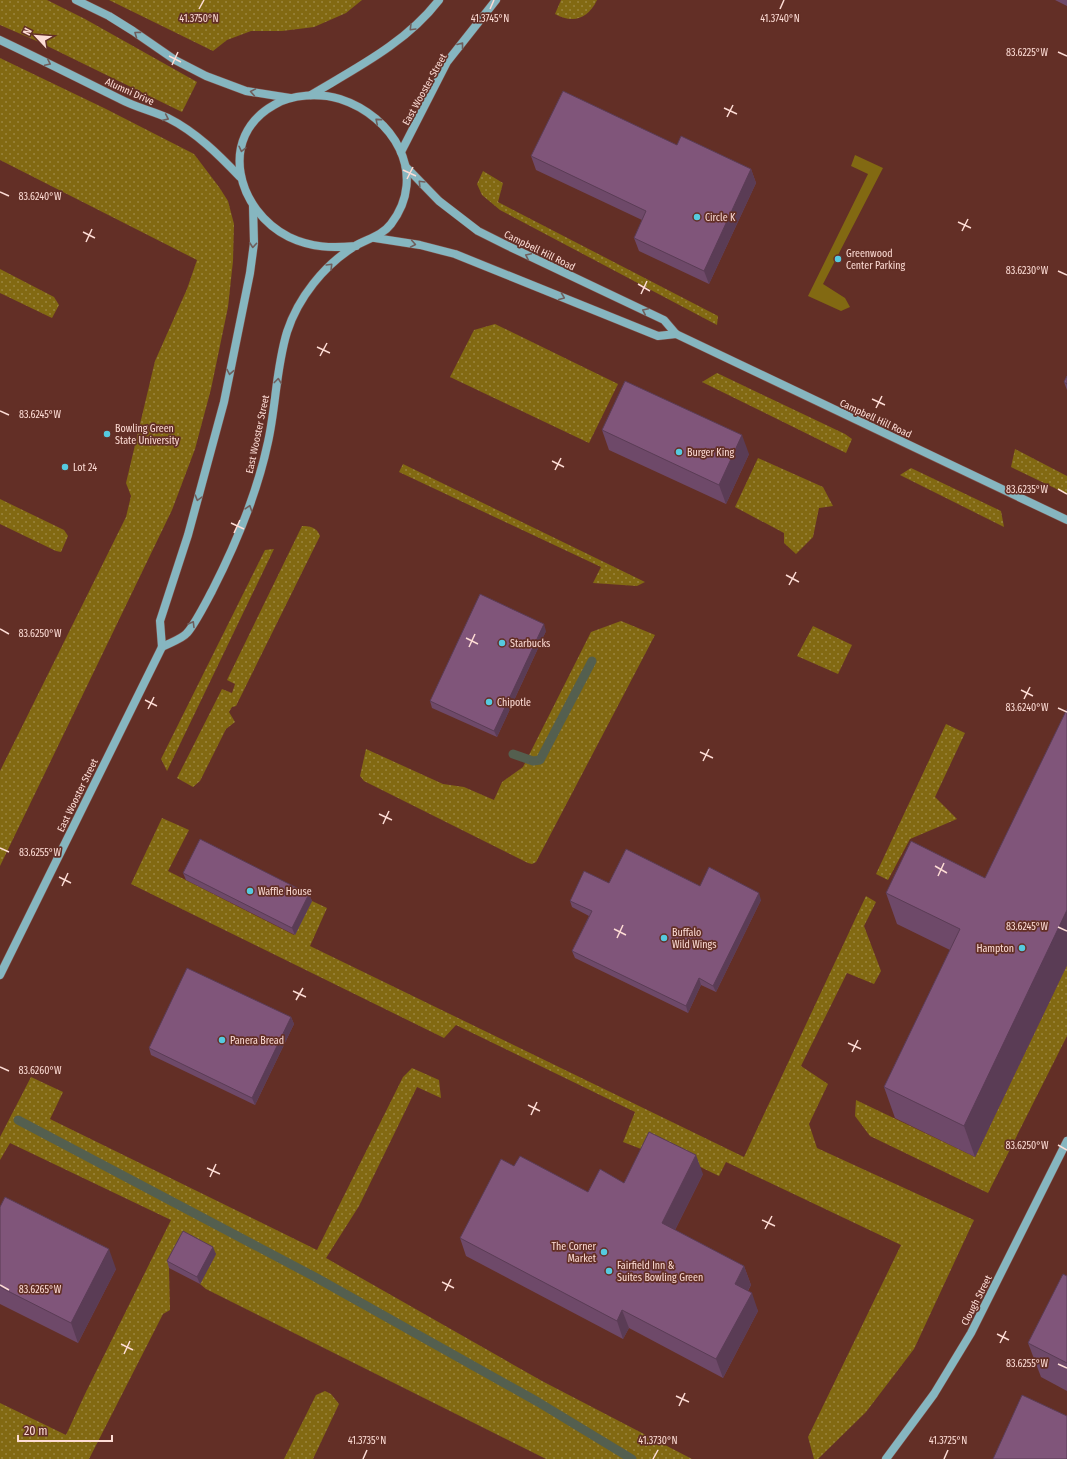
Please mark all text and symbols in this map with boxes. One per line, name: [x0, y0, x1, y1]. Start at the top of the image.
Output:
text: 41.3750°N: [179, 13, 219, 25]
text: 41.3745°N: [471, 13, 509, 25]
text: 41.3740°N: [760, 13, 800, 25]
north arrow: [16, 16, 56, 56]
one-way arrow: [409, 23, 417, 31]
text: N: [20, 26, 35, 38]
one-way arrow: [135, 32, 142, 39]
one-way arrow: [457, 42, 464, 49]
text: 83.6225°W: [1006, 47, 1048, 59]
street label: East Wooster Street: [400, 51, 450, 127]
one-way arrow: [44, 58, 51, 66]
street label: Alumni Drive: [103, 76, 156, 108]
one-way arrow: [250, 88, 256, 97]
one-way arrow: [162, 113, 169, 121]
one-way arrow: [375, 119, 383, 126]
one-way arrow: [238, 146, 246, 153]
one-way arrow: [419, 180, 426, 188]
text: 83.6240°W: [19, 191, 62, 203]
marker: Circle K: [692, 212, 702, 222]
place label: Circle K: [705, 212, 736, 224]
street label: Campbell Hill Road: [502, 228, 577, 273]
one-way arrow: [410, 239, 416, 248]
one-way arrow: [249, 242, 258, 248]
place label: Greenwood Center Parking: [846, 248, 906, 272]
one-way arrow: [525, 253, 532, 261]
marker: Greenwood Center Parking: [833, 254, 843, 264]
one-way arrow: [325, 263, 333, 271]
text: 83.6230°W: [1006, 265, 1049, 277]
one-way arrow: [558, 292, 565, 300]
one-way arrow: [642, 308, 650, 316]
one-way arrow: [226, 369, 235, 376]
one-way arrow: [273, 378, 282, 384]
street label: East Wooster Street: [244, 393, 272, 475]
street label: Campbell Hill Road: [838, 397, 913, 441]
text: 83.6245°W: [19, 409, 62, 421]
place label: Bowling Green State University: [115, 423, 180, 447]
marker: Bowling Green State University: [102, 429, 112, 439]
marker: Burger King: [674, 447, 684, 457]
place label: Burger King: [687, 447, 734, 459]
marker: Lot 24: [60, 462, 70, 472]
place label: Lot 24: [73, 462, 97, 474]
text: 83.6235°W: [1006, 484, 1048, 496]
one-way arrow: [194, 495, 203, 502]
one-way arrow: [244, 504, 253, 511]
one-way arrow: [188, 621, 195, 628]
text: 83.6250°W: [19, 628, 62, 640]
marker: Starbucks: [497, 638, 507, 648]
place label: Starbucks: [510, 638, 550, 650]
marker: Chipotle: [484, 697, 494, 707]
place label: Chipotle: [497, 697, 531, 709]
text: 83.6240°W: [1006, 702, 1049, 714]
street label: East Wooster Street: [55, 756, 101, 834]
text: 83.6255°W: [19, 847, 62, 859]
marker: Waffle House: [245, 886, 255, 896]
place label: Waffle House: [258, 886, 312, 898]
text: 83.6245°W: [1006, 921, 1049, 933]
place label: Buffalo Wild Wings: [672, 927, 717, 951]
marker: Buffalo Wild Wings: [659, 933, 669, 943]
place label: Hampton: [976, 943, 1014, 955]
marker: Hampton: [1017, 943, 1027, 953]
marker: Panera Bread: [217, 1035, 227, 1045]
place label: Panera Bread: [230, 1035, 284, 1047]
text: 83.6260°W: [18, 1065, 62, 1077]
text: 83.6250°W: [1006, 1140, 1049, 1152]
place label: The Corner Market: [551, 1241, 597, 1265]
marker: The Corner Market: [599, 1247, 609, 1257]
place label: Fairfield Inn & Suites Bowling Green: [617, 1260, 703, 1284]
marker: Fairfield Inn & Suites Bowling Green: [604, 1266, 614, 1276]
street label: Clough Street: [959, 1273, 995, 1328]
text: 83.6265°W: [19, 1284, 62, 1296]
text: 83.6255°W: [1006, 1358, 1049, 1370]
scale bar: [18, 1417, 112, 1443]
text: 20 m: [24, 1424, 48, 1438]
text: 41.3735°N: [348, 1435, 386, 1447]
text: 41.3730°N: [638, 1435, 678, 1447]
text: 41.3725°N: [929, 1435, 967, 1447]

